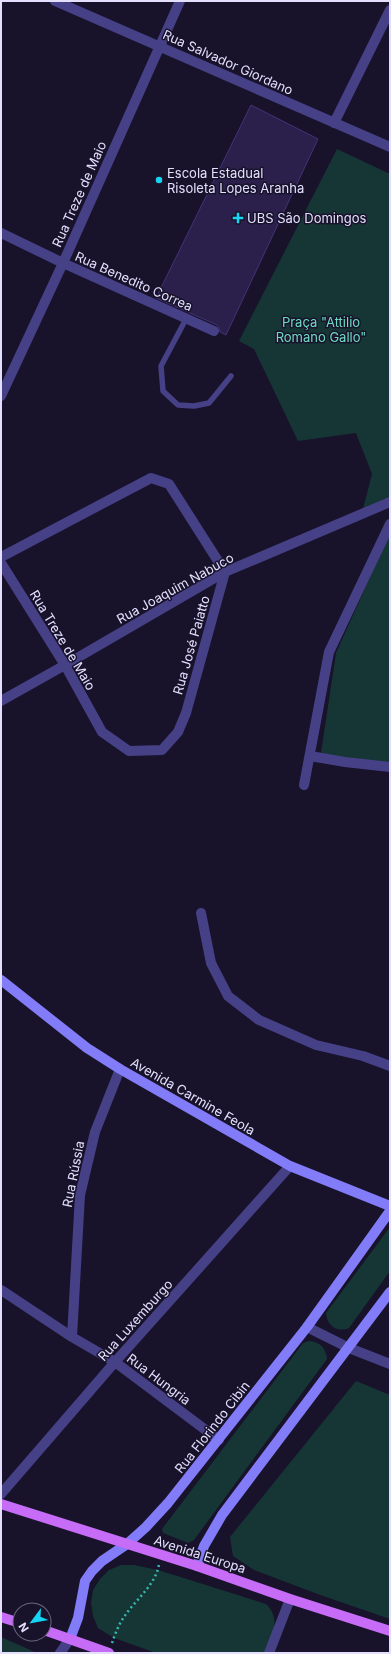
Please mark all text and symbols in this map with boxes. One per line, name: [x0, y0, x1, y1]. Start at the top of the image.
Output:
street label: Rua Salvador Giordano: [160, 26, 296, 98]
street label: Rua Treze de Maio: [48, 138, 110, 249]
place label: Escola Estadual Risoleta Lopes Aranha: [167, 165, 304, 196]
marker: Escola Estadual Risoleta Lopes Aranha: [154, 175, 164, 185]
place label: UBS São Domingos: [247, 210, 366, 226]
marker: UBS São Domingos: [232, 212, 244, 224]
street label: Rua Benedito Correa: [73, 248, 195, 314]
park label: Praça "Attilio Romano Gallo": [276, 314, 366, 345]
street label: Rua Joaquim Nabuco: [114, 549, 237, 627]
street label: Rua Treze de Maio: [27, 587, 99, 693]
street label: Rua José Paiatto: [169, 593, 213, 696]
street label: Avenida Carmine Feola: [128, 1054, 258, 1138]
street label: Rua Rússia: [59, 1139, 87, 1209]
street label: Rua Luxemburgo: [94, 1276, 176, 1364]
street label: Rua Hungria: [124, 1350, 194, 1408]
street label: Rua Florindo Cibin: [171, 1378, 253, 1476]
street label: Avenida Europa: [152, 1532, 248, 1576]
north arrow: [12, 1602, 52, 1642]
text: N: [15, 1620, 32, 1635]

